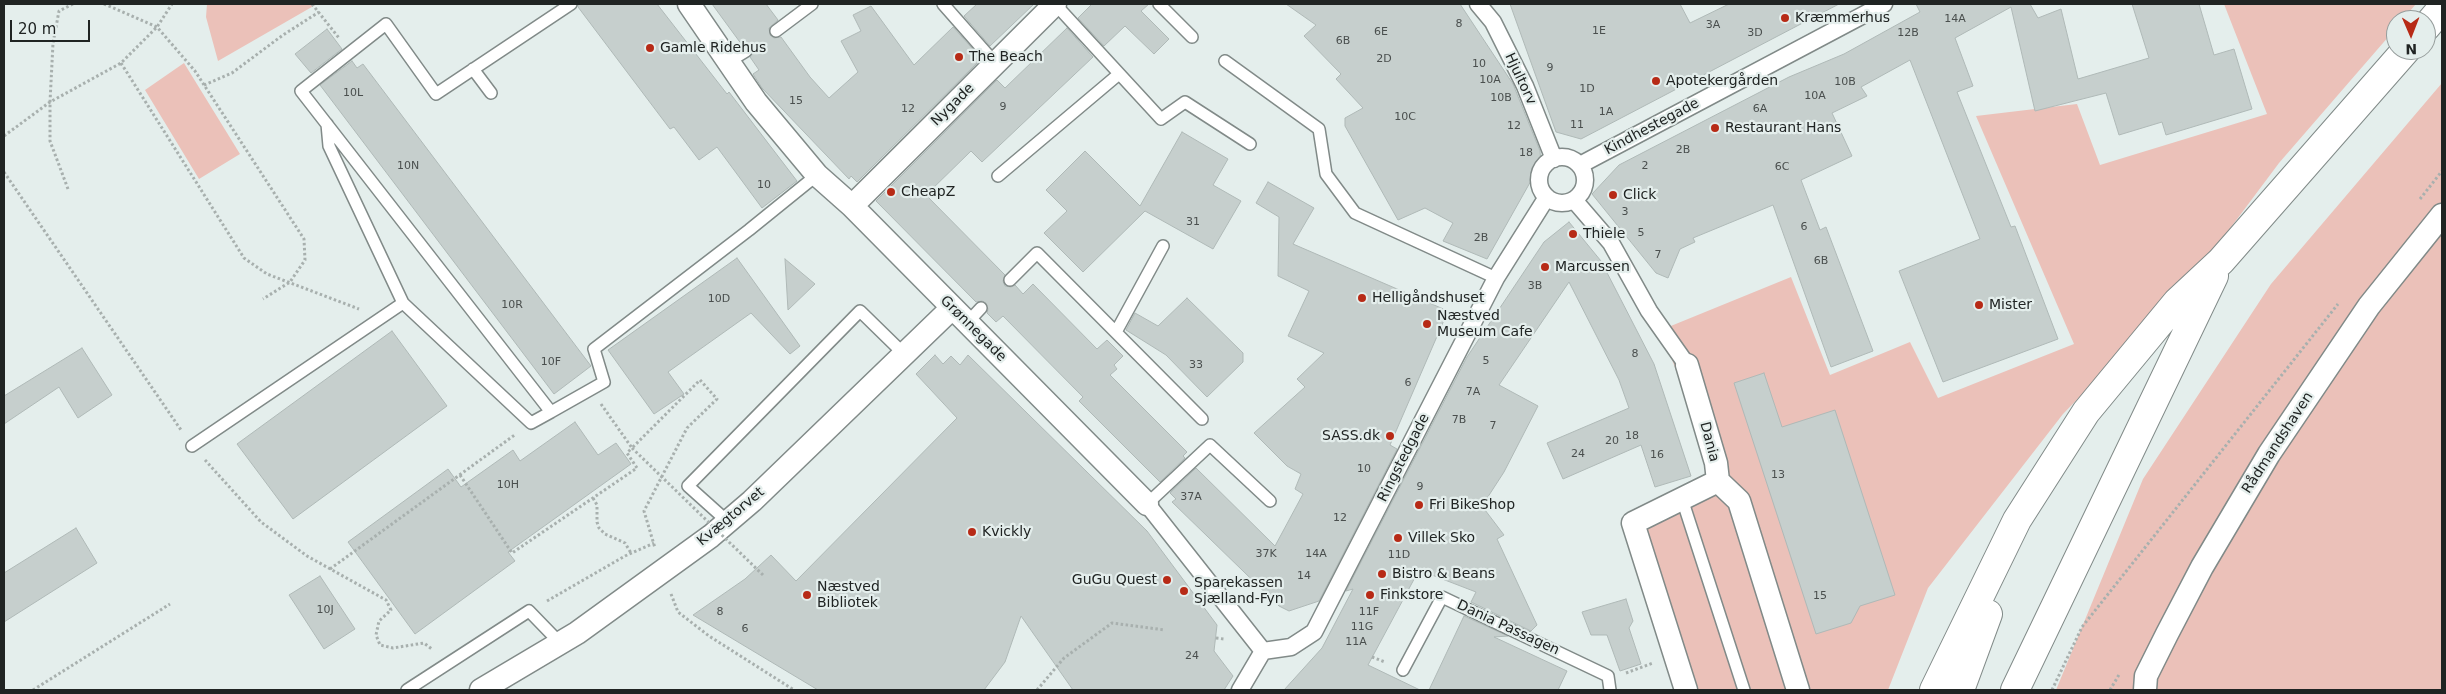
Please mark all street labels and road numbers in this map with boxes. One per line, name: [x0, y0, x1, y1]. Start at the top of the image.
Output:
street label: Hjultorv: [1501, 50, 1539, 108]
street label: Nygade: [928, 80, 978, 130]
street label: Kindhestegade: [1602, 95, 1702, 159]
street label: Grønnegade: [936, 292, 1010, 366]
street label: Rådmandshaven: [2239, 389, 2317, 497]
street label: Ringstedgade: [1375, 411, 1433, 505]
street label: Dania: [1696, 420, 1722, 464]
street label: Kvægtorvet: [694, 484, 768, 550]
street label: Dania Passagen: [1454, 597, 1562, 659]

